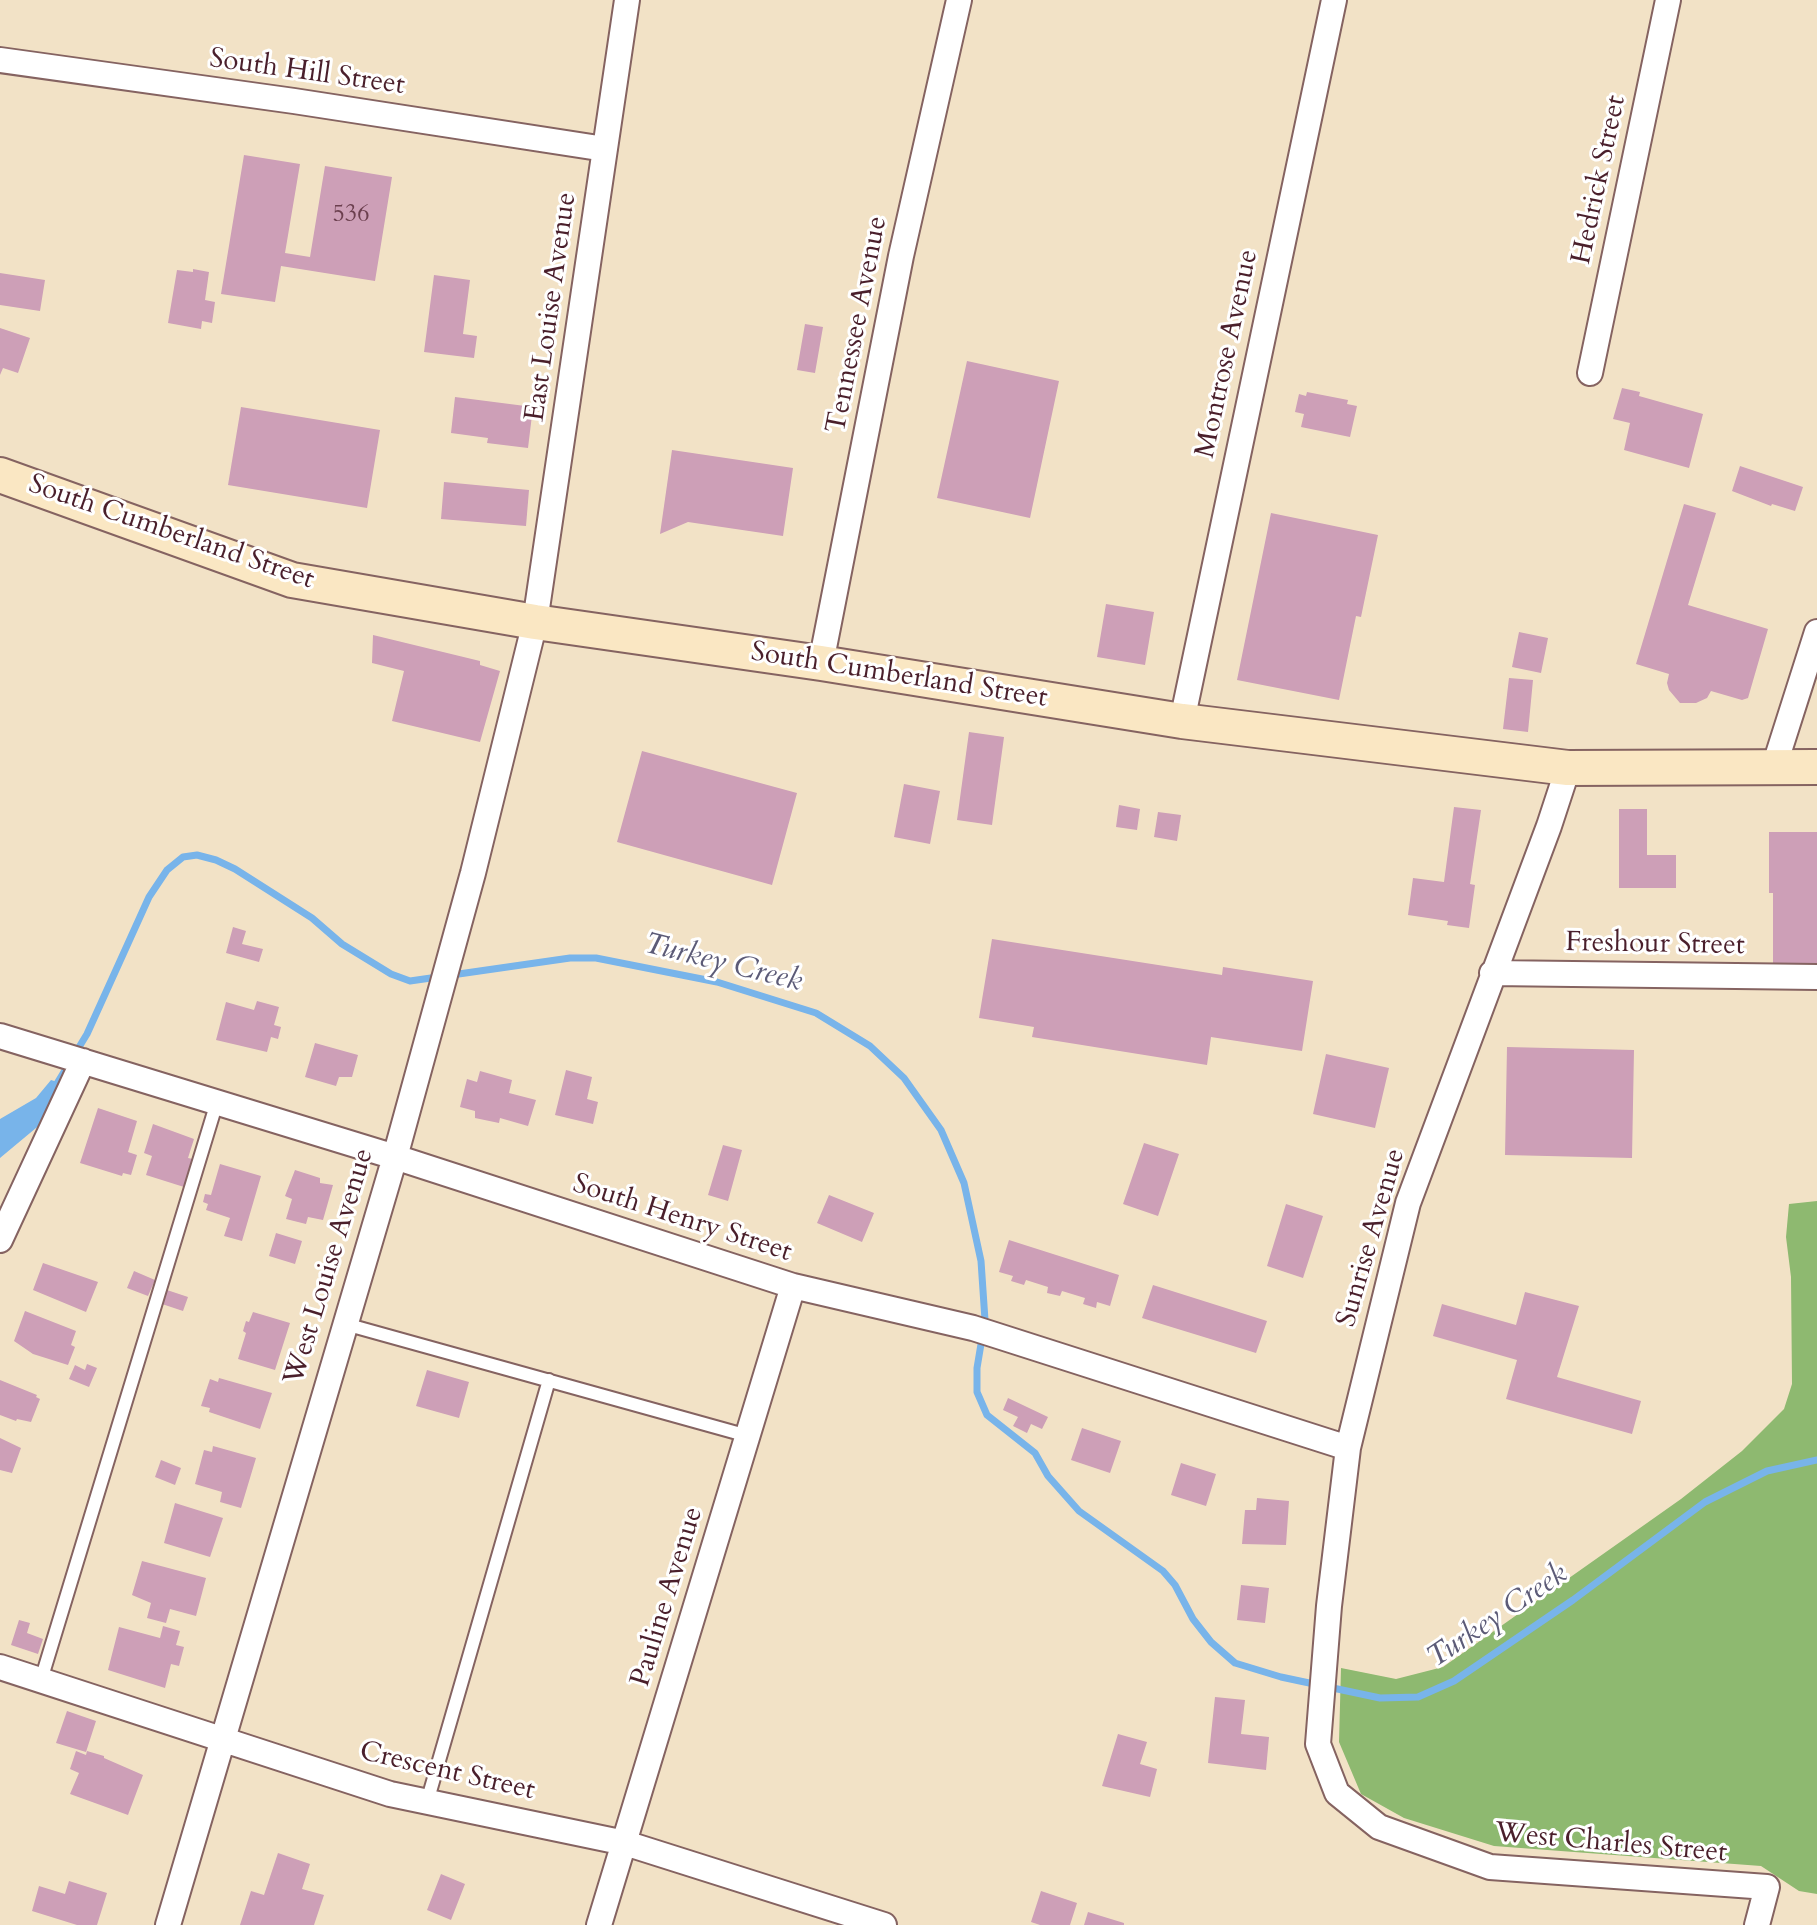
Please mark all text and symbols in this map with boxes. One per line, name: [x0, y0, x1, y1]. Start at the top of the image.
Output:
street label: South Hill Street: [207, 43, 407, 103]
street label: Hedrick Street: [1566, 93, 1634, 267]
street label: East Louise Avenue: [519, 190, 585, 424]
house number: 536: [333, 201, 369, 229]
street label: Tennessee Avenue: [820, 214, 896, 436]
street label: Montrose Avenue: [1190, 247, 1266, 461]
street label: South Cumberland Street: [24, 468, 318, 598]
street label: South Cumberland Street: [748, 636, 1050, 716]
water label: Turkey Creek: [640, 927, 806, 1001]
street label: Freshour Street: [1565, 927, 1745, 963]
street label: West Louise Avenue: [278, 1145, 382, 1389]
street label: Sunrise Avenue: [1331, 1145, 1413, 1331]
street label: South Henry Street: [568, 1168, 796, 1270]
street label: Pauline Avenue: [625, 1503, 711, 1691]
water label: Turkey Creek: [1421, 1557, 1575, 1677]
street label: Crescent Street: [356, 1736, 538, 1808]
street label: West Charles Street: [1494, 1817, 1728, 1871]

